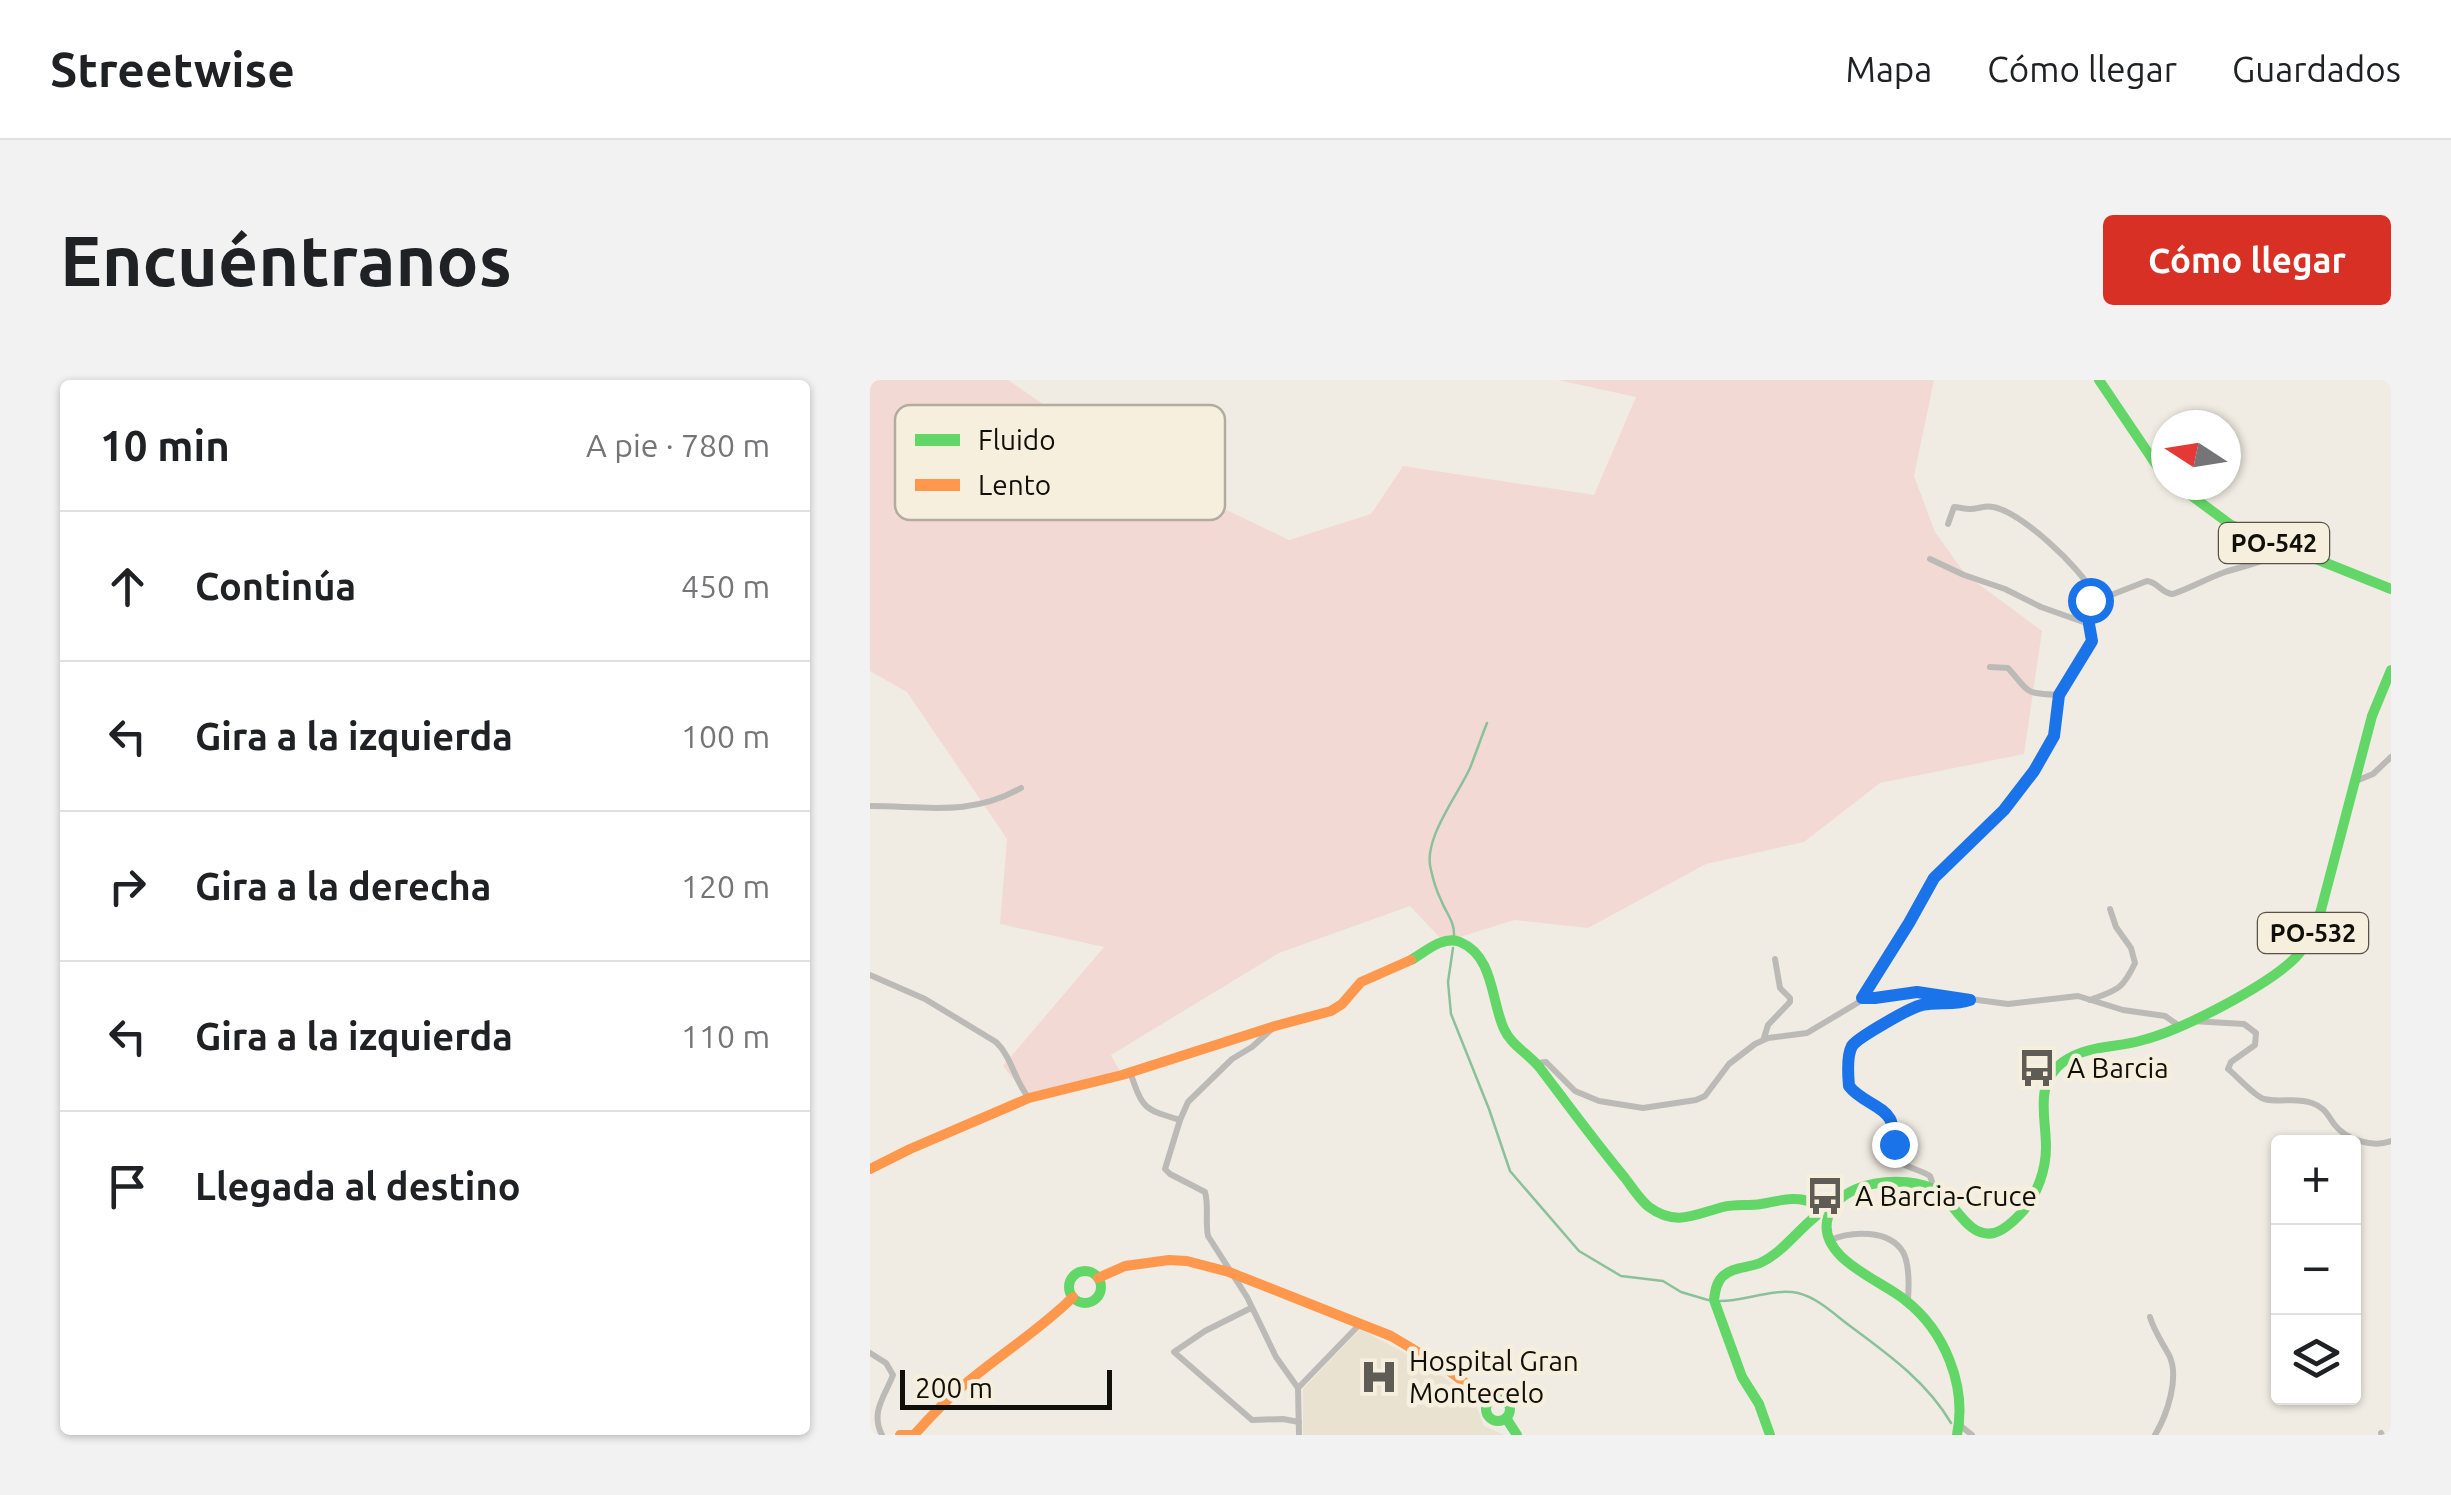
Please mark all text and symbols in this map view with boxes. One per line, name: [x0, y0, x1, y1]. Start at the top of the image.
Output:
text: Streetwise: [50, 42, 295, 96]
text: Mapa: [1845, 49, 1932, 89]
text: Cómo llegar: [1987, 49, 2177, 89]
text: Guardados: [2232, 49, 2401, 89]
button: Cómo llegar: [2103, 215, 2391, 305]
text: Encuéntranos: [60, 221, 512, 299]
legend: [895, 405, 1225, 520]
north arrow: [2151, 410, 2241, 500]
text: 10 min: [100, 422, 230, 469]
text: Fluido: [978, 424, 1056, 455]
text: A pie · 780 m: [586, 427, 770, 463]
text: Lento: [978, 469, 1051, 500]
road number: PO-542: [2219, 523, 2329, 563]
icon: ahead: [100, 559, 155, 614]
text: Continúa: [195, 565, 356, 607]
text: 450 m: [681, 568, 770, 604]
route start: [2068, 578, 2114, 624]
icon: left: [100, 709, 155, 764]
text: Gira a la izquierda: [195, 715, 513, 757]
text: 100 m: [681, 718, 770, 754]
icon: right: [100, 859, 155, 914]
text: Gira a la derecha: [195, 865, 491, 907]
text: 120 m: [681, 868, 770, 904]
road number: PO-532: [2258, 913, 2368, 953]
icon: left: [100, 1009, 155, 1064]
text: Gira a la izquierda: [195, 1015, 513, 1057]
text: 110 m: [681, 1018, 770, 1054]
bus stop icon: A Barcia: [2016, 1047, 2058, 1089]
place label: A Barcia: [2067, 1052, 2169, 1083]
route end: [1872, 1122, 1918, 1168]
map controls: [2271, 1135, 2361, 1405]
button: +: [2271, 1135, 2361, 1225]
icon: arrive: [100, 1159, 155, 1214]
text: Llegada al destino: [195, 1165, 521, 1207]
bus stop icon: A Barcia-Cruce: [1804, 1175, 1846, 1217]
place label: A Barcia-Cruce: [1855, 1180, 2037, 1211]
button: −: [2271, 1225, 2361, 1315]
button: layers: [2271, 1315, 2361, 1405]
place label: Hospital Gran Montecelo: [1409, 1345, 1579, 1408]
hospital icon: Hospital Gran Montecelo: [1358, 1356, 1400, 1398]
scale bar: [900, 1365, 1112, 1410]
text: 200 m: [915, 1372, 993, 1403]

